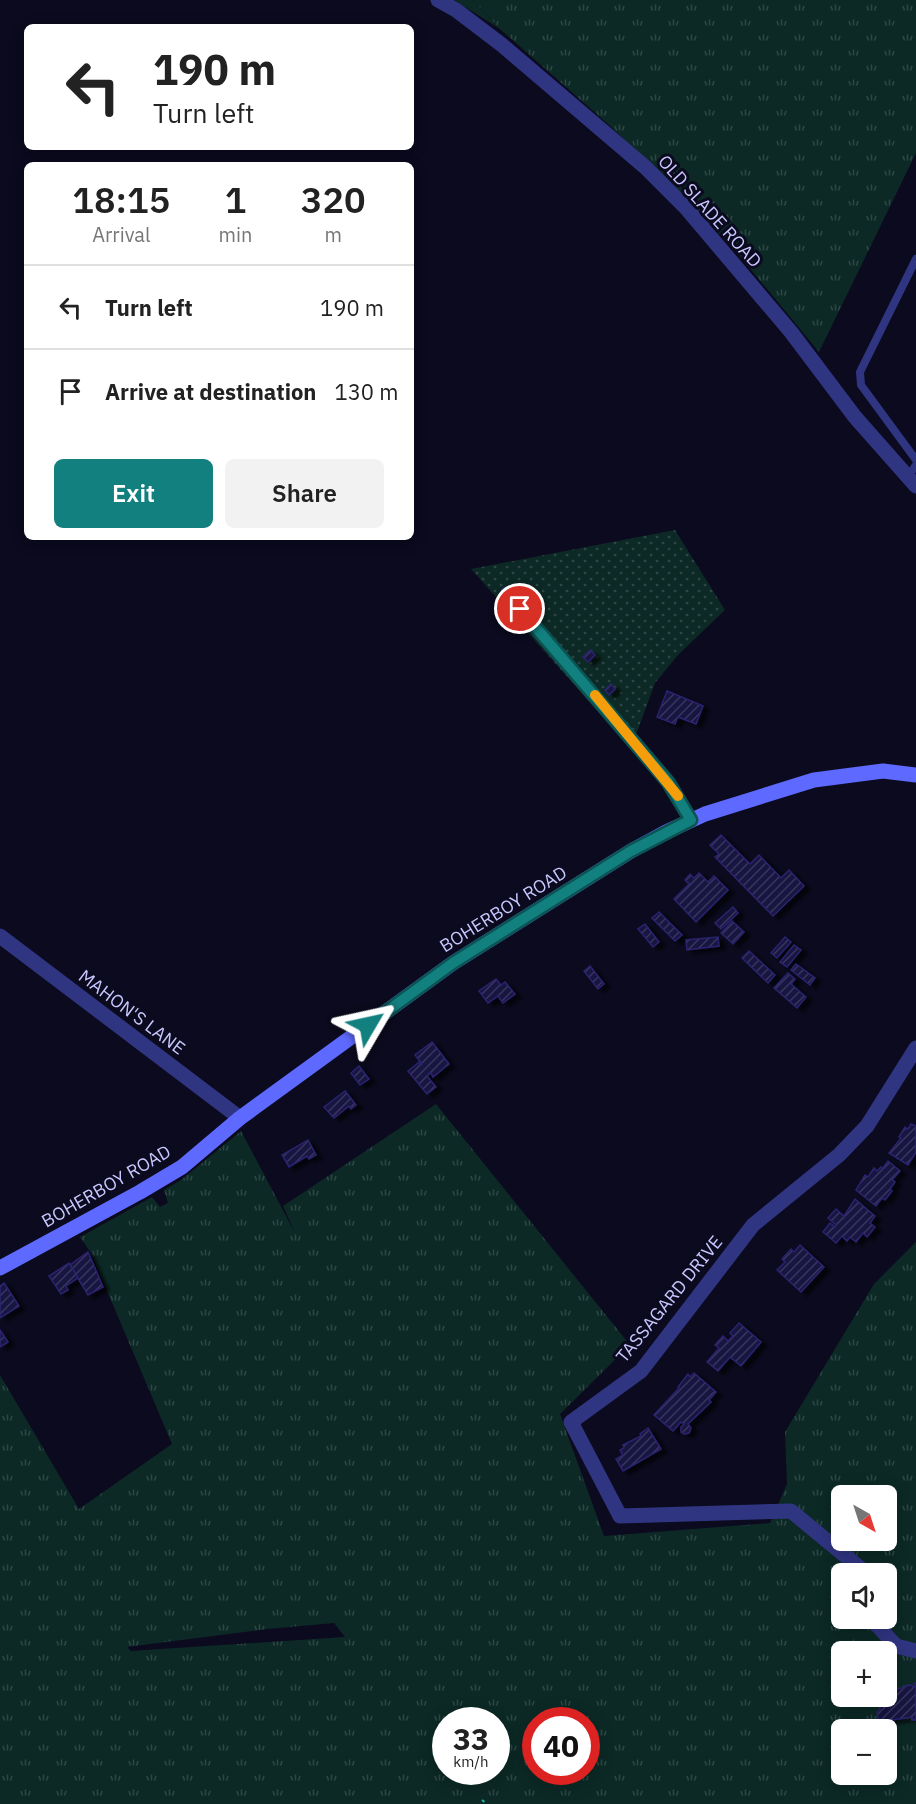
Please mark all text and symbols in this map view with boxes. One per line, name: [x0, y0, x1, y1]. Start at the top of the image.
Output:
text: 190 m: [153, 42, 276, 97]
icon: left: [54, 48, 132, 126]
text: Turn left: [153, 95, 254, 130]
street label: OLD SLADE ROAD: [653, 150, 767, 272]
text: 18:15: [72, 176, 170, 223]
text: 1: [225, 176, 246, 223]
text: 320: [301, 176, 366, 223]
text: Arrival: [92, 221, 150, 248]
text: min: [219, 221, 252, 248]
text: m: [324, 221, 342, 248]
icon: left: [54, 291, 87, 324]
text: Turn left: [105, 293, 193, 322]
text: 190 m: [320, 293, 384, 322]
icon: arrive: [54, 375, 87, 408]
text: Arrive at destination: [105, 377, 316, 406]
text: 130 m: [334, 377, 398, 406]
button: Exit: [54, 459, 213, 528]
button: Share: [225, 459, 384, 528]
pin: [494, 583, 545, 634]
icon: arrive: [503, 592, 536, 625]
street label: BOHERBOY ROAD: [435, 861, 571, 957]
street label: MAHON'S LANE: [74, 964, 190, 1060]
position arrow: [336, 993, 400, 1057]
street label: BOHERBOY ROAD: [37, 1140, 175, 1232]
street label: TASSAGARD DRIVE: [611, 1231, 727, 1367]
north arrow: [831, 1485, 897, 1551]
map controls: [831, 1485, 897, 1785]
button: sound: [831, 1563, 897, 1629]
button: +: [831, 1641, 897, 1707]
speed limit sign: 40: [522, 1707, 600, 1785]
text: 33: [453, 1719, 489, 1758]
button: −: [831, 1719, 897, 1785]
text: km/h: [453, 1752, 489, 1771]

